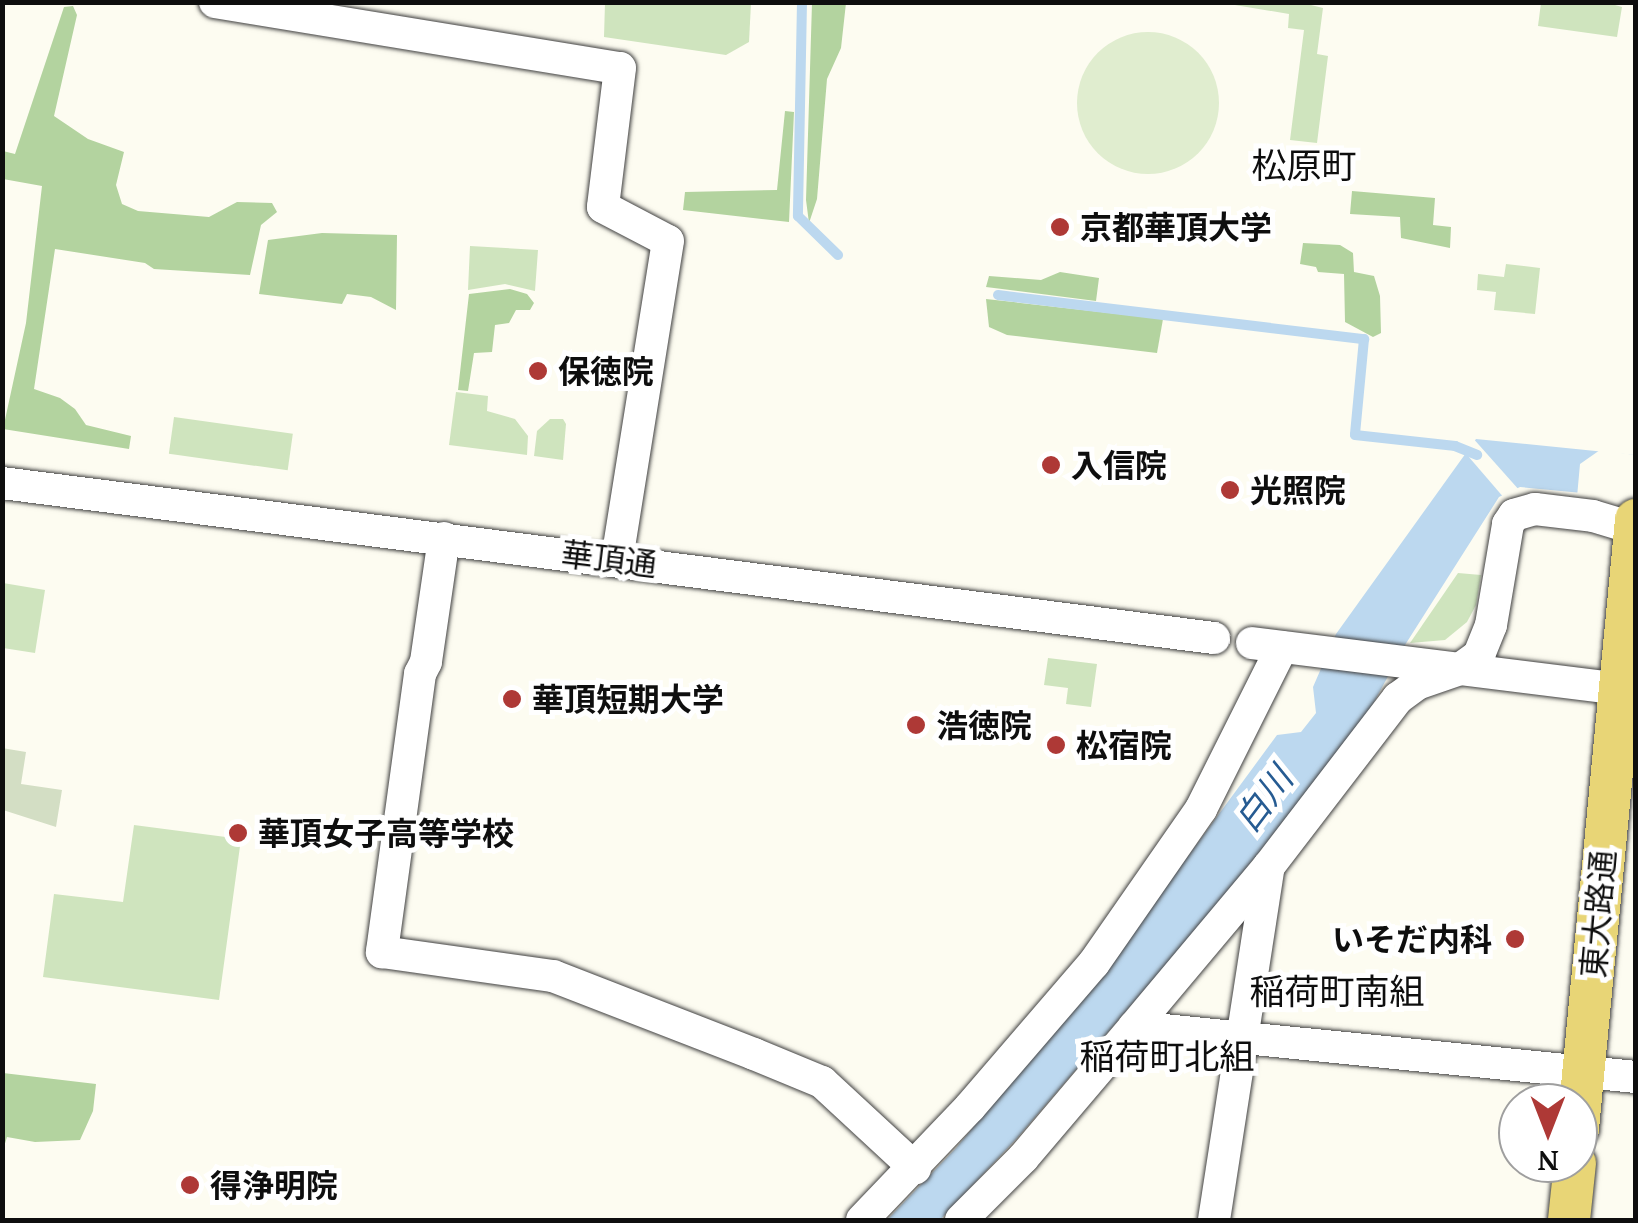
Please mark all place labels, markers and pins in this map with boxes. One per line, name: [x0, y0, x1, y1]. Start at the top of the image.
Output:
place label: 京都華頂大学: [1080, 208, 1272, 246]
marker: 京都華頂大学: [1049, 216, 1071, 238]
place label: 保徳院: [558, 352, 654, 390]
marker: 保徳院: [527, 360, 549, 382]
place label: 入信院: [1071, 446, 1167, 484]
marker: 入信院: [1040, 454, 1062, 476]
place label: 光照院: [1250, 471, 1346, 509]
marker: 光照院: [1219, 479, 1241, 501]
place label: 華頂短期大学: [532, 680, 724, 718]
marker: 華頂短期大学: [501, 688, 523, 710]
place label: 浩徳院: [936, 706, 1032, 744]
marker: 浩徳院: [905, 714, 927, 736]
place label: 松宿院: [1076, 726, 1172, 764]
marker: 松宿院: [1045, 734, 1067, 756]
place label: 華頂女子高等学校: [258, 814, 514, 852]
marker: 華頂女子高等学校: [227, 822, 249, 844]
place label: いそだ内科: [1332, 920, 1492, 958]
marker: いそだ内科: [1502, 926, 1528, 952]
place label: 得浄明院: [210, 1166, 338, 1204]
marker: 得浄明院: [179, 1174, 201, 1196]

